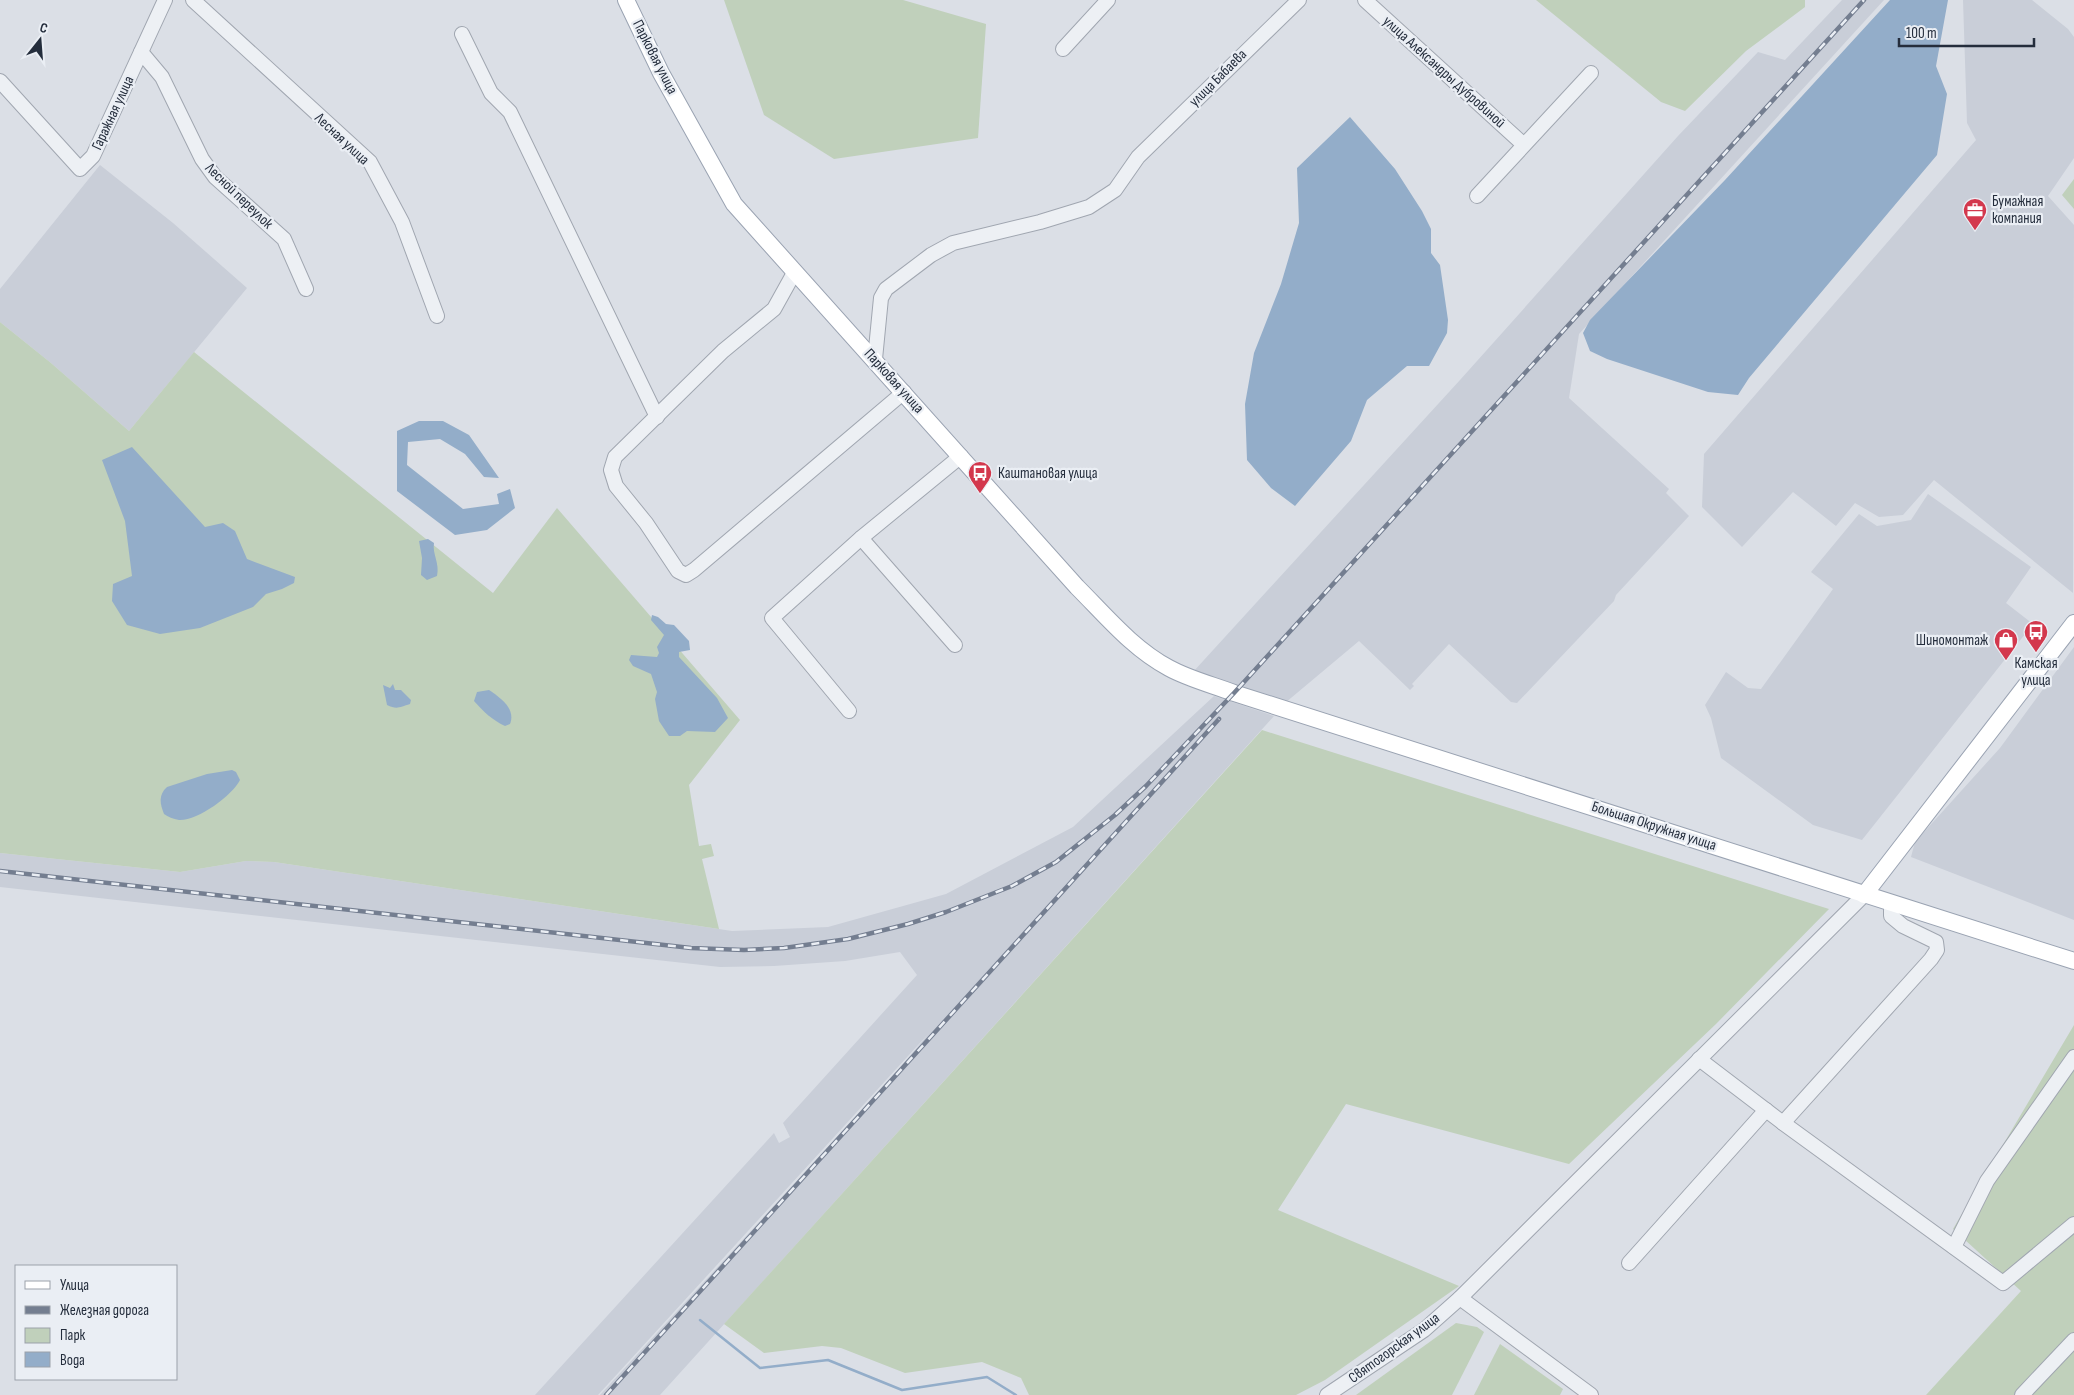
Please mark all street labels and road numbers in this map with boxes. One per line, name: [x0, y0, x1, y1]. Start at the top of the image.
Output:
street label: улица Александры Дубровиной: [1379, 12, 1509, 132]
street label: Парковая улица: [628, 17, 682, 98]
street label: улица Бабаева: [1185, 45, 1251, 111]
street label: Гаражная улица: [88, 73, 139, 153]
street label: Лесная улица: [310, 108, 374, 169]
street label: Лесной переулок: [200, 158, 277, 233]
street label: Парковая улица: [860, 345, 928, 418]
street label: Большая Окружная улица: [1589, 797, 1719, 855]
street label: Святогорская улица: [1345, 1308, 1443, 1387]

